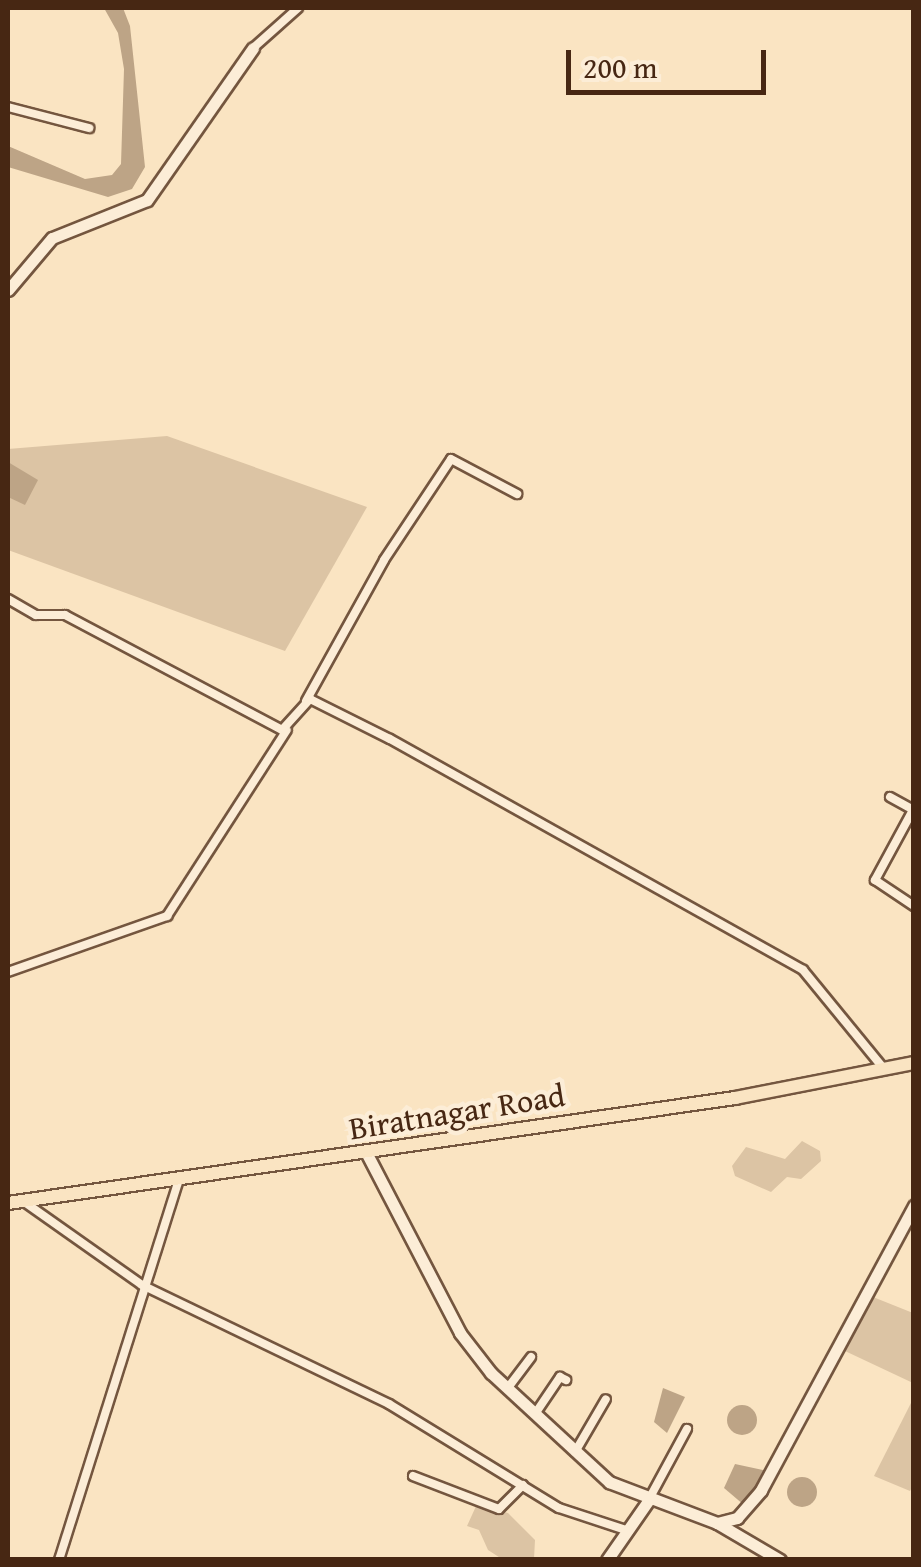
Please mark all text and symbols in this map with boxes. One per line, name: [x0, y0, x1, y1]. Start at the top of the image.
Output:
scale bar: [571, 30, 771, 92]
text: 200 m: [583, 45, 657, 89]
street label: Biratnagar Road: [346, 1076, 568, 1148]

